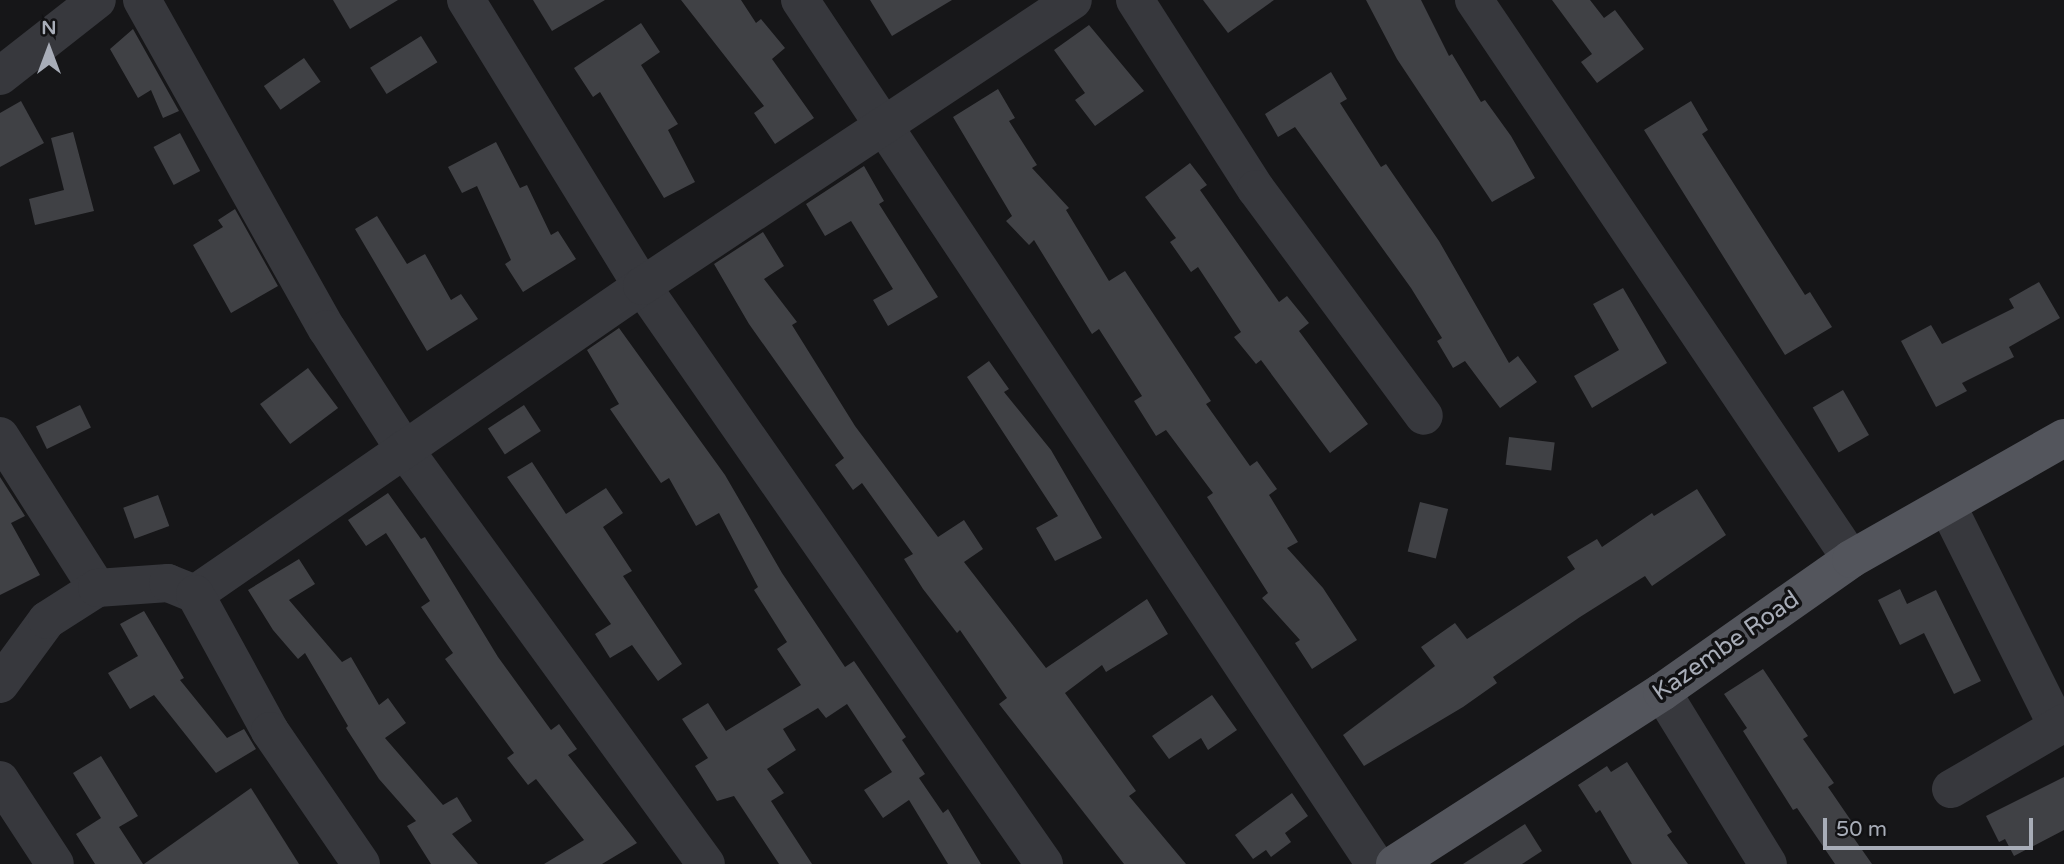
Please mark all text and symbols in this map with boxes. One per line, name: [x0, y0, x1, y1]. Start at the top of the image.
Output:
north arrow: [14, 14, 84, 84]
text: N: [41, 17, 57, 39]
street label: Kazembe Road: [1647, 585, 1805, 707]
scale bar: [1826, 804, 2036, 848]
text: 50 m: [1836, 817, 1887, 842]

